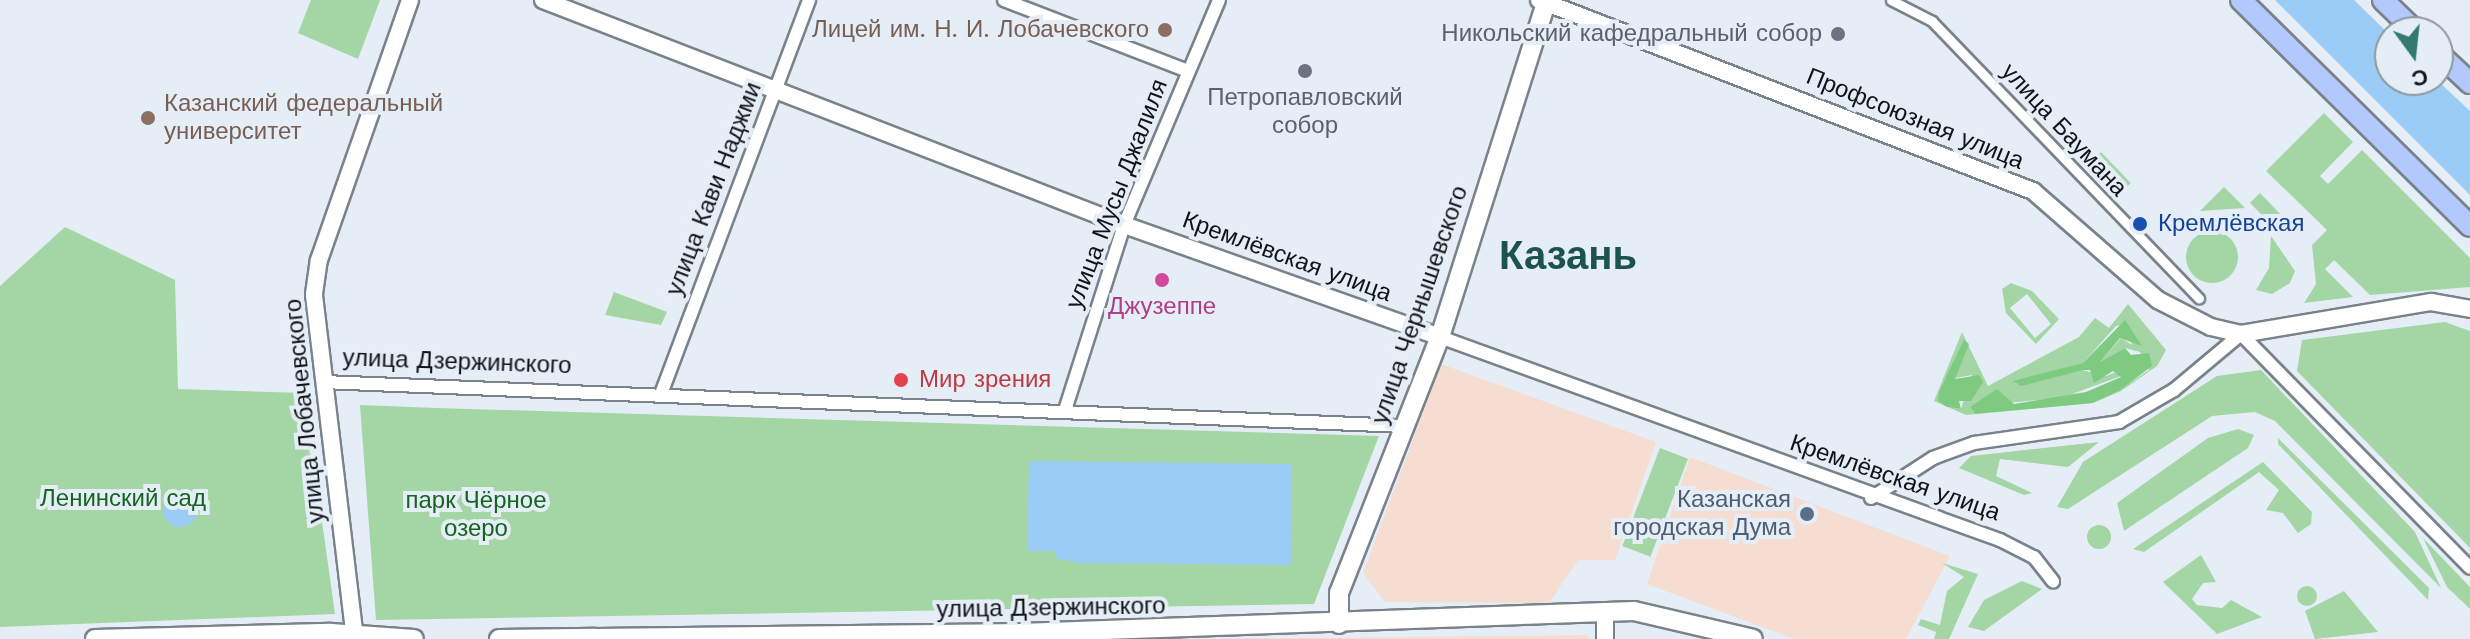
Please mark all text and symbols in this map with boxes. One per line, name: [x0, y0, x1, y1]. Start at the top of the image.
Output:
place label: Лицей им. Н. И. Лобачевского: [812, 16, 1149, 44]
north arrow: [2374, 16, 2454, 96]
place label: Никольский кафедральный собор: [1441, 20, 1822, 48]
marker: Лицей им. Н. И. Лобачевского: [1156, 21, 1174, 39]
marker: Никольский кафедральный собор: [1829, 25, 1847, 43]
street label: улица Баумана: [1995, 58, 2133, 202]
marker: Петропавловский собор: [1296, 62, 1314, 80]
street label: Профсоюзная улица: [1802, 62, 2028, 176]
text: С: [2409, 64, 2431, 92]
street label: улица Мусы Джалиля: [1060, 75, 1174, 313]
street label: улица Кави Наджми: [660, 78, 768, 300]
place label: Петропавловский собор: [1207, 84, 1403, 140]
place label: Казанский федеральный университет: [164, 90, 443, 146]
marker: Казанский федеральный университет: [139, 109, 157, 127]
street label: улица Чернышевского: [1366, 182, 1474, 428]
street label: Кремлёвская улица: [1178, 206, 1396, 308]
place label: Кремлёвская: [2158, 210, 2304, 238]
marker: Кремлёвская: [2129, 213, 2151, 235]
district label: Казань: [1499, 232, 1637, 280]
marker: Джузеппе: [1153, 271, 1171, 289]
place label: Джузеппе: [1108, 293, 1216, 321]
street label: улица Лобачевского: [279, 297, 331, 525]
street label: улица Дзержинского: [342, 344, 572, 380]
place label: Мир зрения: [919, 366, 1051, 394]
marker: Мир зрения: [890, 369, 912, 391]
street label: Кремлёвская улица: [1786, 428, 2004, 528]
park label: Ленинский сад: [40, 485, 206, 513]
place label: Казанская городская Дума: [1613, 486, 1791, 542]
park label: парк Чёрное озеро: [405, 487, 547, 543]
marker: Казанская городская Дума: [1798, 505, 1816, 523]
street label: улица Дзержинского: [936, 592, 1166, 624]

